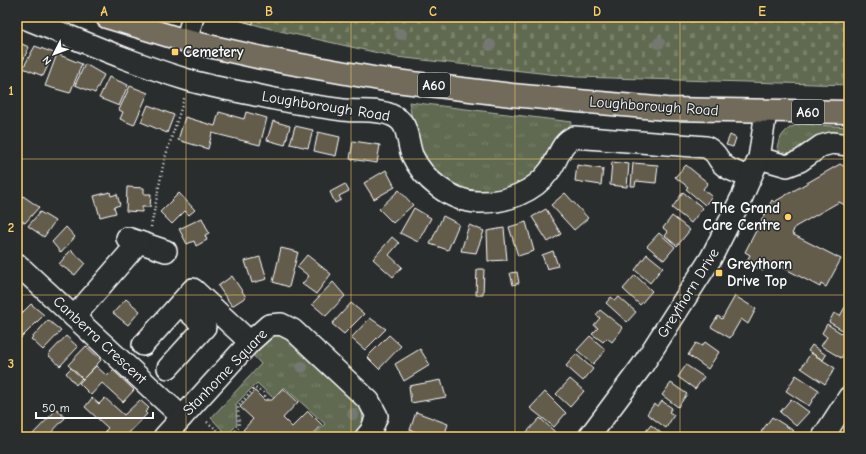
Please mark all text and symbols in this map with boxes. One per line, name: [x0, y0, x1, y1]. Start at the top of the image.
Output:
text: A: [100, 4, 108, 19]
text: B: [265, 4, 273, 19]
text: C: [429, 4, 437, 19]
text: D: [593, 4, 601, 19]
text: E: [758, 4, 766, 19]
north arrow: [34, 34, 74, 74]
place label: Cemetery: [183, 43, 244, 61]
marker: Cemetery: [170, 47, 180, 57]
text: N: [40, 53, 54, 67]
road number: A60: [418, 73, 450, 97]
text: 1: [8, 83, 14, 98]
street label: Loughborough Road: [261, 87, 391, 125]
street label: Loughborough Road: [589, 93, 719, 119]
road number: A60: [792, 100, 824, 124]
place label: The Grand Care Centre: [703, 199, 780, 234]
marker: The Grand Care Centre: [783, 212, 793, 222]
text: 2: [8, 220, 14, 235]
street label: Greythorn Drive: [653, 244, 723, 341]
place label: Greythorn Drive Top: [727, 255, 792, 290]
marker: Greythorn Drive Top: [714, 268, 724, 278]
street label: Canberra Crescent: [50, 292, 151, 388]
street label: Stanhome Square: [179, 325, 271, 419]
text: 3: [8, 356, 14, 371]
scale bar: [36, 394, 153, 420]
text: 50 m: [42, 401, 70, 415]

